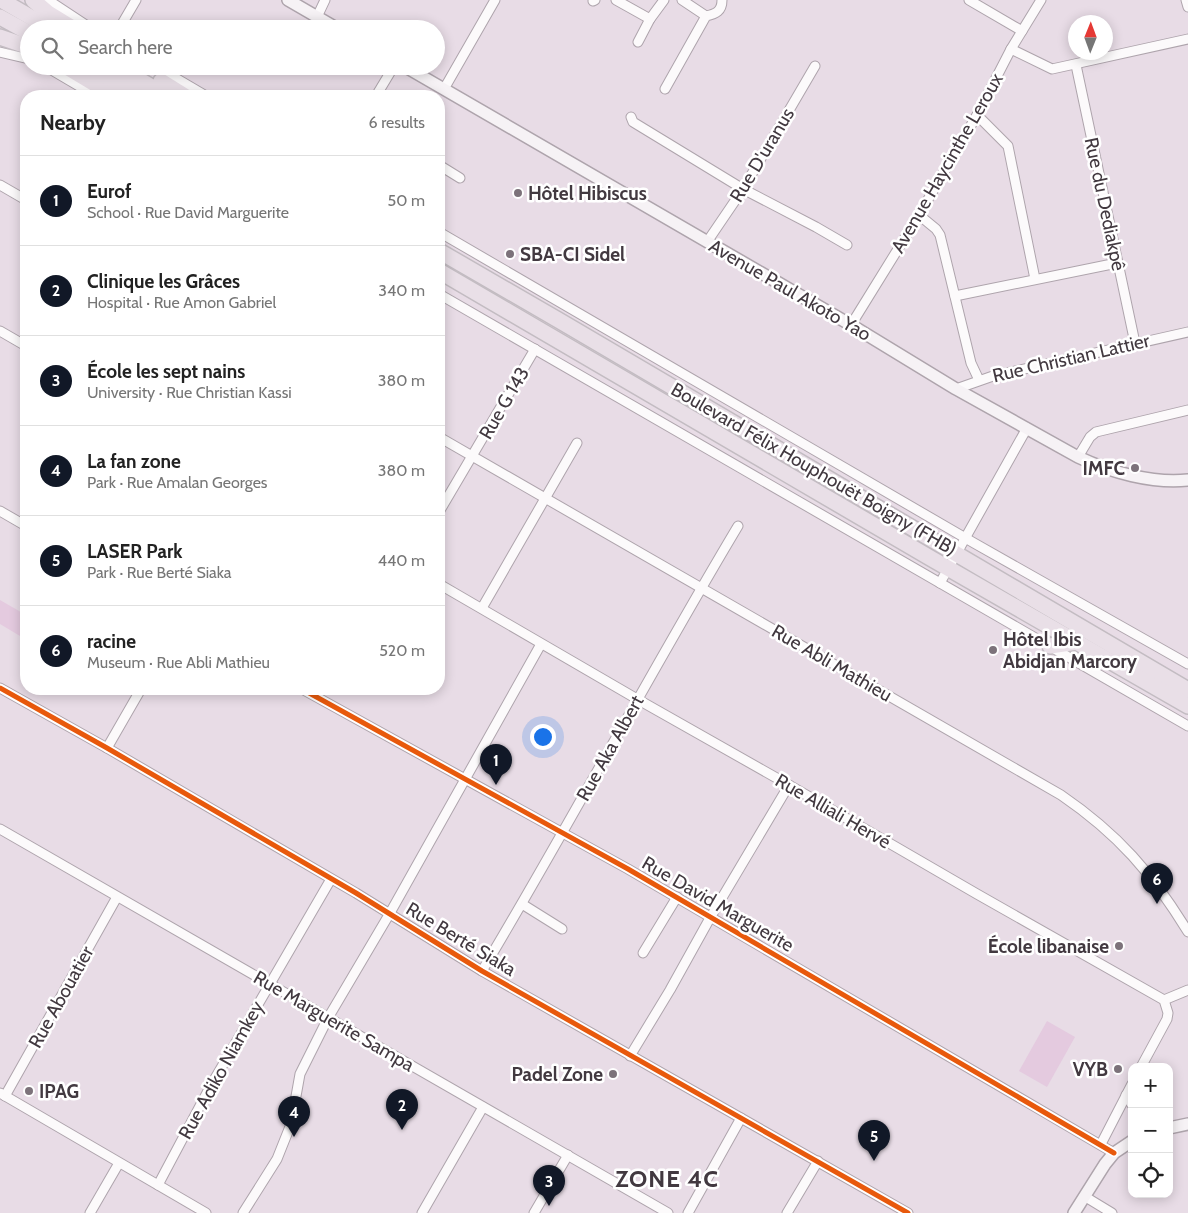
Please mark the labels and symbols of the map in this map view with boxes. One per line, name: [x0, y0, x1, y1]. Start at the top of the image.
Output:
north arrow: [1068, 15, 1113, 60]
street label: Avenue Haycinthe Leroux: [886, 69, 1008, 257]
street label: Rue D'uranus: [725, 104, 799, 206]
street label: Rue du Dediakpê: [1080, 135, 1130, 273]
place label: Hôtel Hibiscus: [528, 182, 647, 205]
marker: Hôtel Hibiscus: [512, 187, 524, 199]
street label: Avenue Paul Akoto Yao: [705, 234, 875, 346]
place label: SBA-CI Sidel: [520, 243, 625, 266]
marker: SBA-CI Sidel: [504, 248, 516, 260]
street label: Rue Christian Lattier: [990, 329, 1152, 387]
street label: Rue G 143: [474, 363, 534, 443]
street label: Boulevard Félix Houphouët Boigny (FHB): [667, 378, 961, 560]
place label: IMFC: [1083, 457, 1125, 480]
marker: IMFC: [1129, 462, 1141, 474]
street label: Rue Abli Mathieu: [768, 619, 896, 707]
place label: Hôtel Ibis Abidjan Marcory: [1003, 628, 1138, 673]
marker: Hôtel Ibis Abidjan Marcory: [987, 644, 999, 656]
street label: Rue Aka Albert: [571, 691, 649, 805]
your location: [530, 724, 556, 750]
pin: 1: [480, 744, 512, 785]
street label: Rue Alliali Hervé: [771, 769, 895, 853]
street label: Rue David Marguerite: [638, 851, 798, 957]
pin: 6: [1141, 863, 1173, 904]
street label: Rue Berté Siaka: [402, 897, 520, 981]
place label: École libanaise: [988, 934, 1109, 958]
marker: École libanaise: [1113, 940, 1125, 952]
street label: Rue Abouatier: [24, 942, 98, 1052]
street label: Rue Marguerite Sampa: [250, 966, 418, 1076]
street label: Rue Adiko Niamkey: [174, 997, 269, 1143]
place label: VYB: [1073, 1058, 1108, 1081]
place label: Padel Zone: [511, 1063, 603, 1086]
marker: VYB: [1112, 1063, 1124, 1075]
marker: Padel Zone: [607, 1068, 619, 1080]
place label: IPAG: [39, 1080, 79, 1103]
marker: IPAG: [23, 1085, 35, 1097]
pin: 2: [386, 1089, 418, 1130]
pin: 4: [278, 1096, 310, 1137]
pin: 5: [858, 1120, 890, 1161]
district label: ZONE 4C: [615, 1164, 719, 1193]
pin: 3: [533, 1165, 565, 1206]

